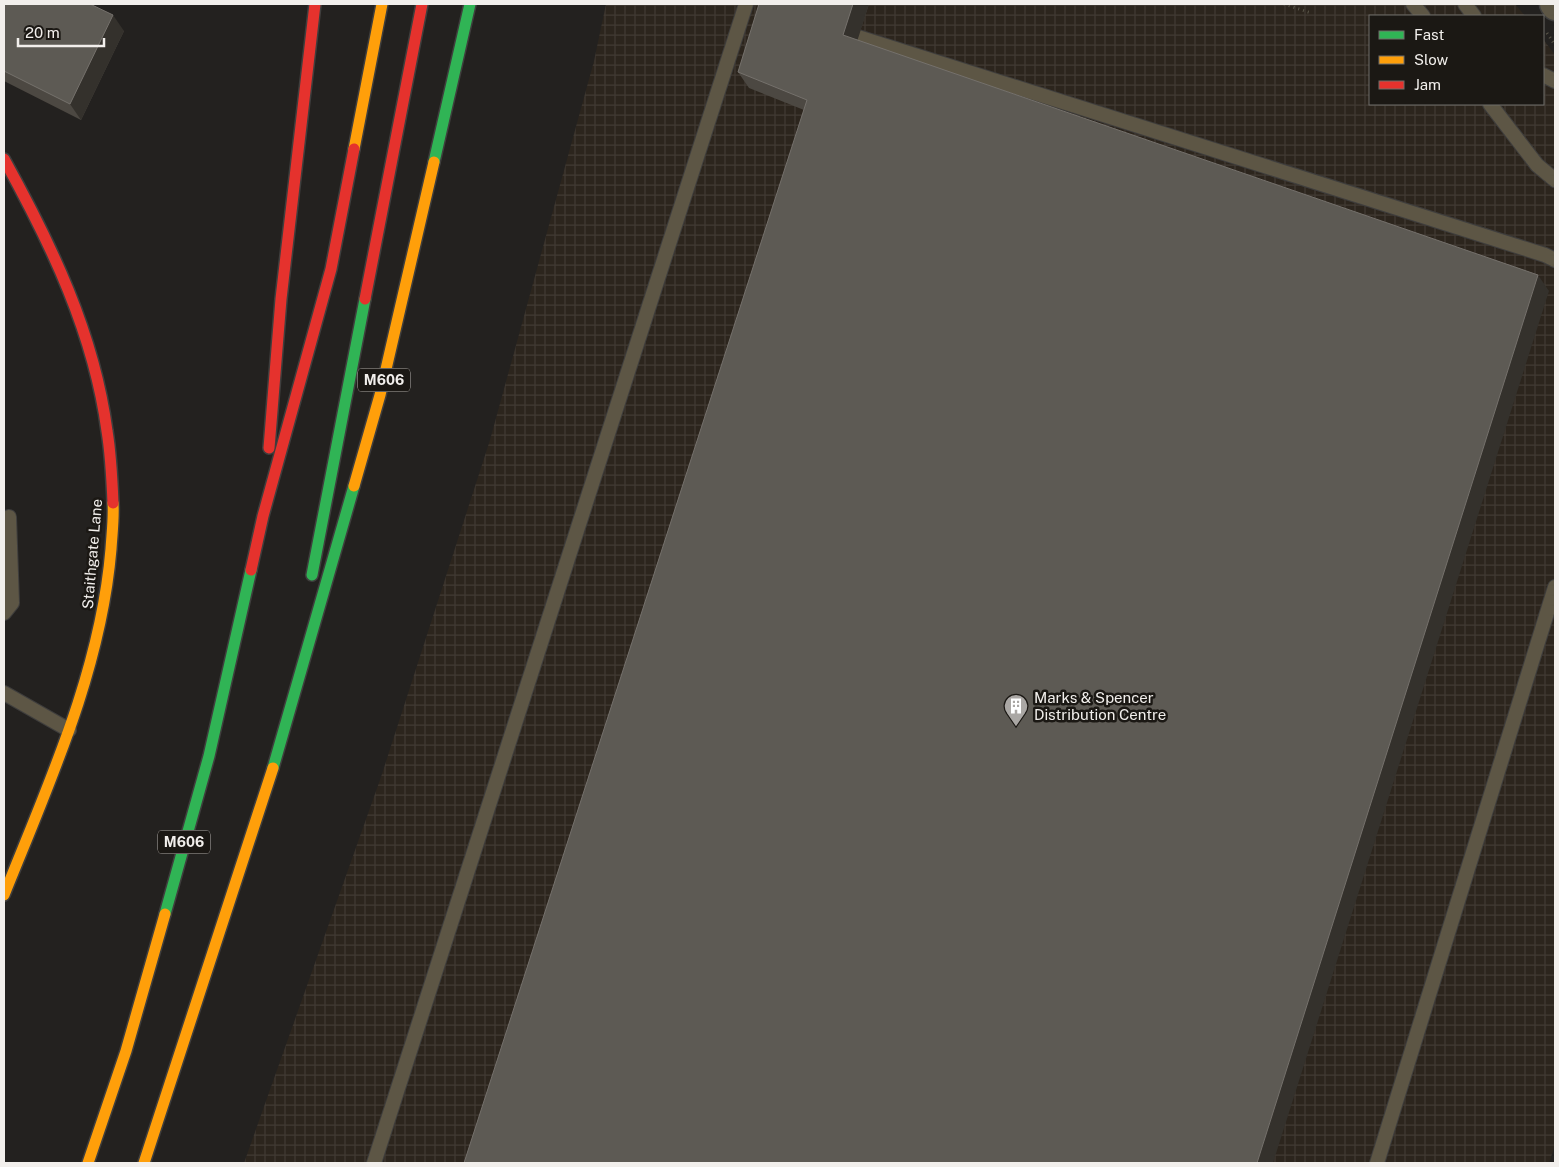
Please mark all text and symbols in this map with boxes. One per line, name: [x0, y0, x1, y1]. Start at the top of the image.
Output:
scale bar: [18, 15, 104, 47]
legend: [1369, 15, 1544, 105]
text: 20 m: [25, 24, 60, 41]
text: Fast: [1414, 26, 1444, 43]
text: Slow: [1414, 51, 1449, 68]
text: Jam: [1414, 76, 1441, 93]
road number: M606: [358, 368, 410, 392]
street label: Staithgate Lane: [79, 498, 105, 610]
place label: Marks & Spencer Distribution Centre: [1034, 689, 1166, 723]
building icon: Marks & Spencer Distribution Centre: [1003, 693, 1029, 727]
road number: M606: [158, 830, 210, 854]

